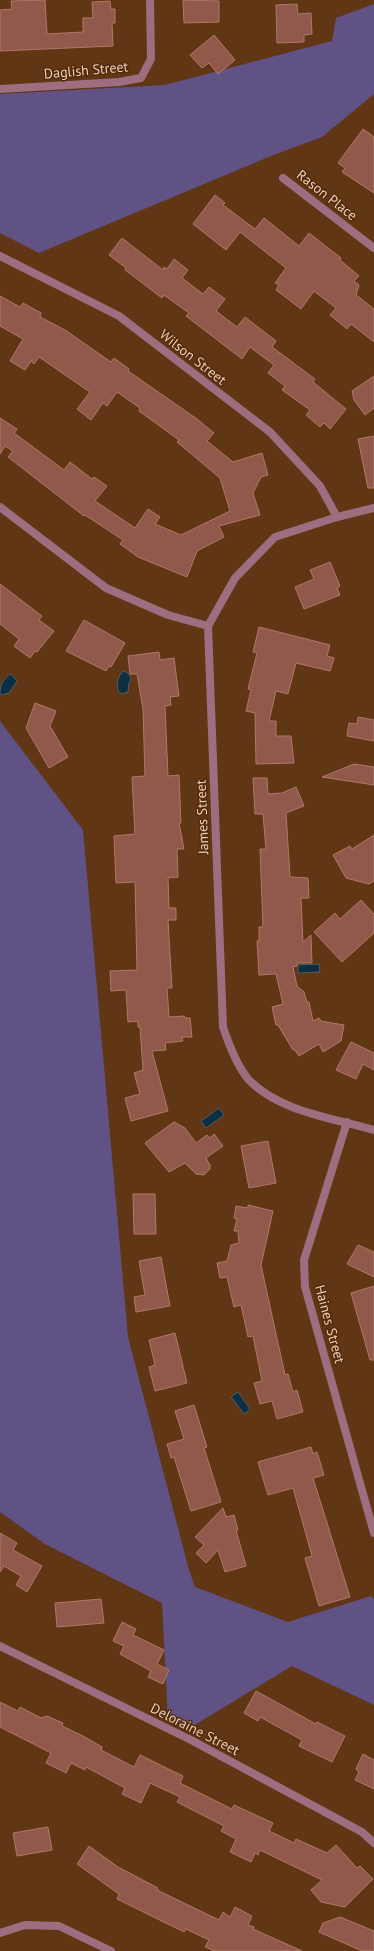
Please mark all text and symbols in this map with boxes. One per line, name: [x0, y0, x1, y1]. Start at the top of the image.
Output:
street label: Daglish Street: [43, 57, 129, 83]
street label: Rason Place: [293, 166, 361, 224]
street label: Wilson Street: [156, 325, 230, 389]
street label: James Street: [192, 779, 212, 856]
street label: Haines Street: [311, 1283, 349, 1365]
street label: Deloraine Street: [147, 1699, 243, 1759]

